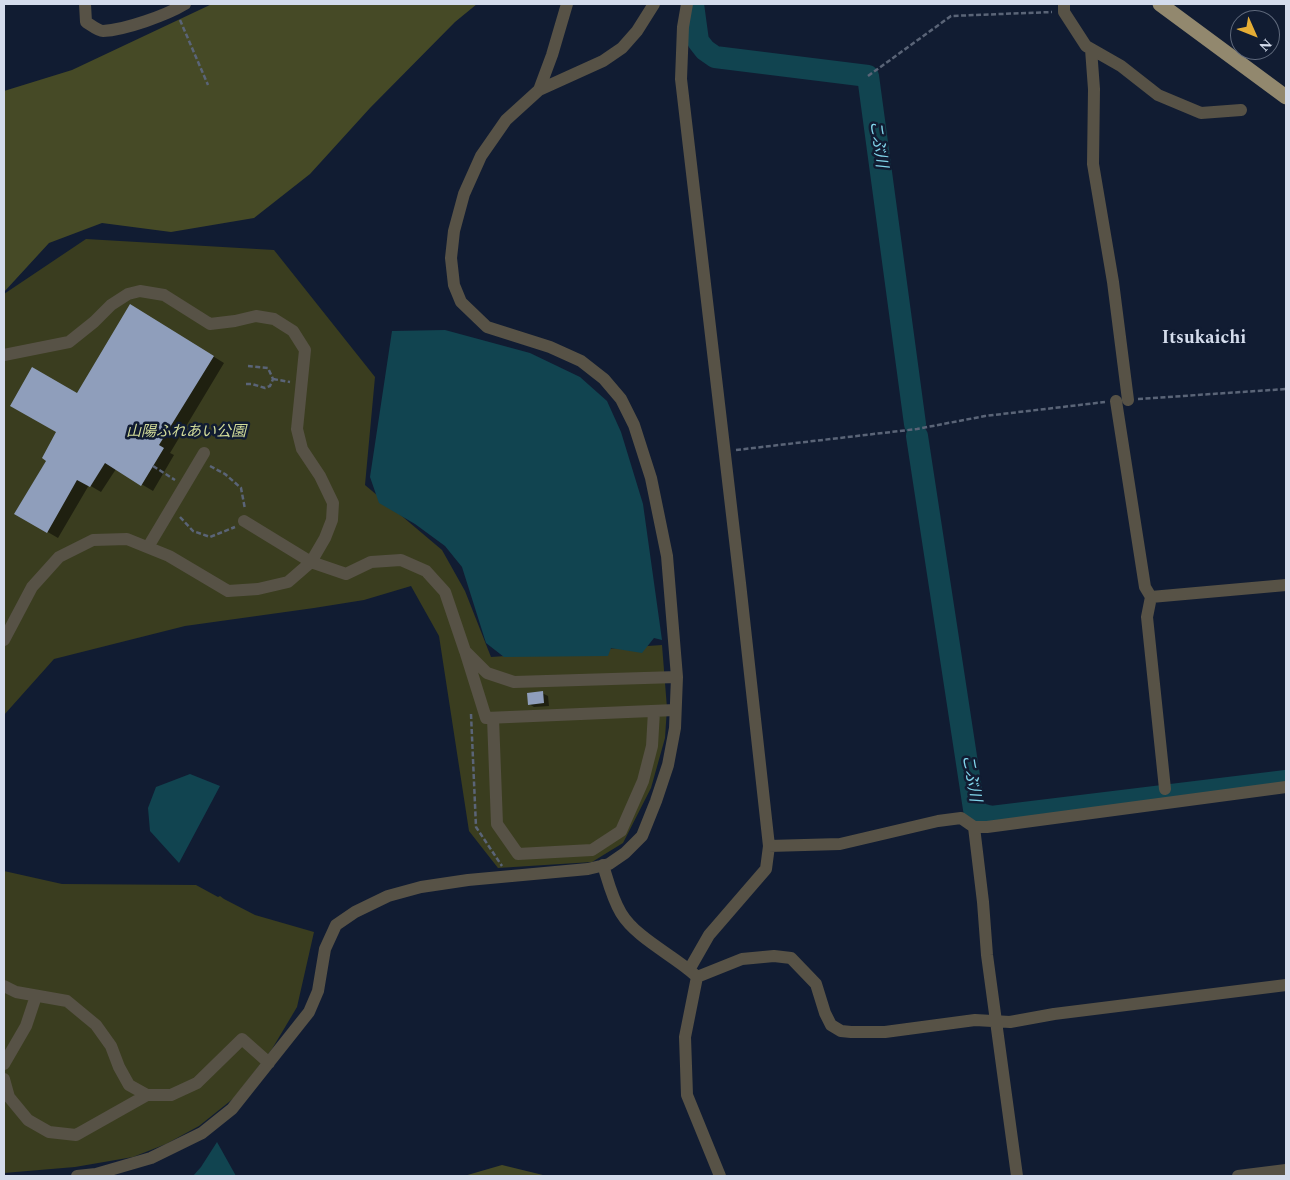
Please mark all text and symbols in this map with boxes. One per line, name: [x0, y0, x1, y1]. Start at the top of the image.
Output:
north arrow: [1230, 10, 1280, 60]
text: N: [1254, 34, 1277, 56]
water label: こぶ川: [864, 119, 890, 169]
district label: Itsukaichi: [1162, 328, 1246, 350]
park label: 山陽ふれあい公園: [126, 424, 246, 442]
water label: こぶ川: [956, 753, 984, 803]

